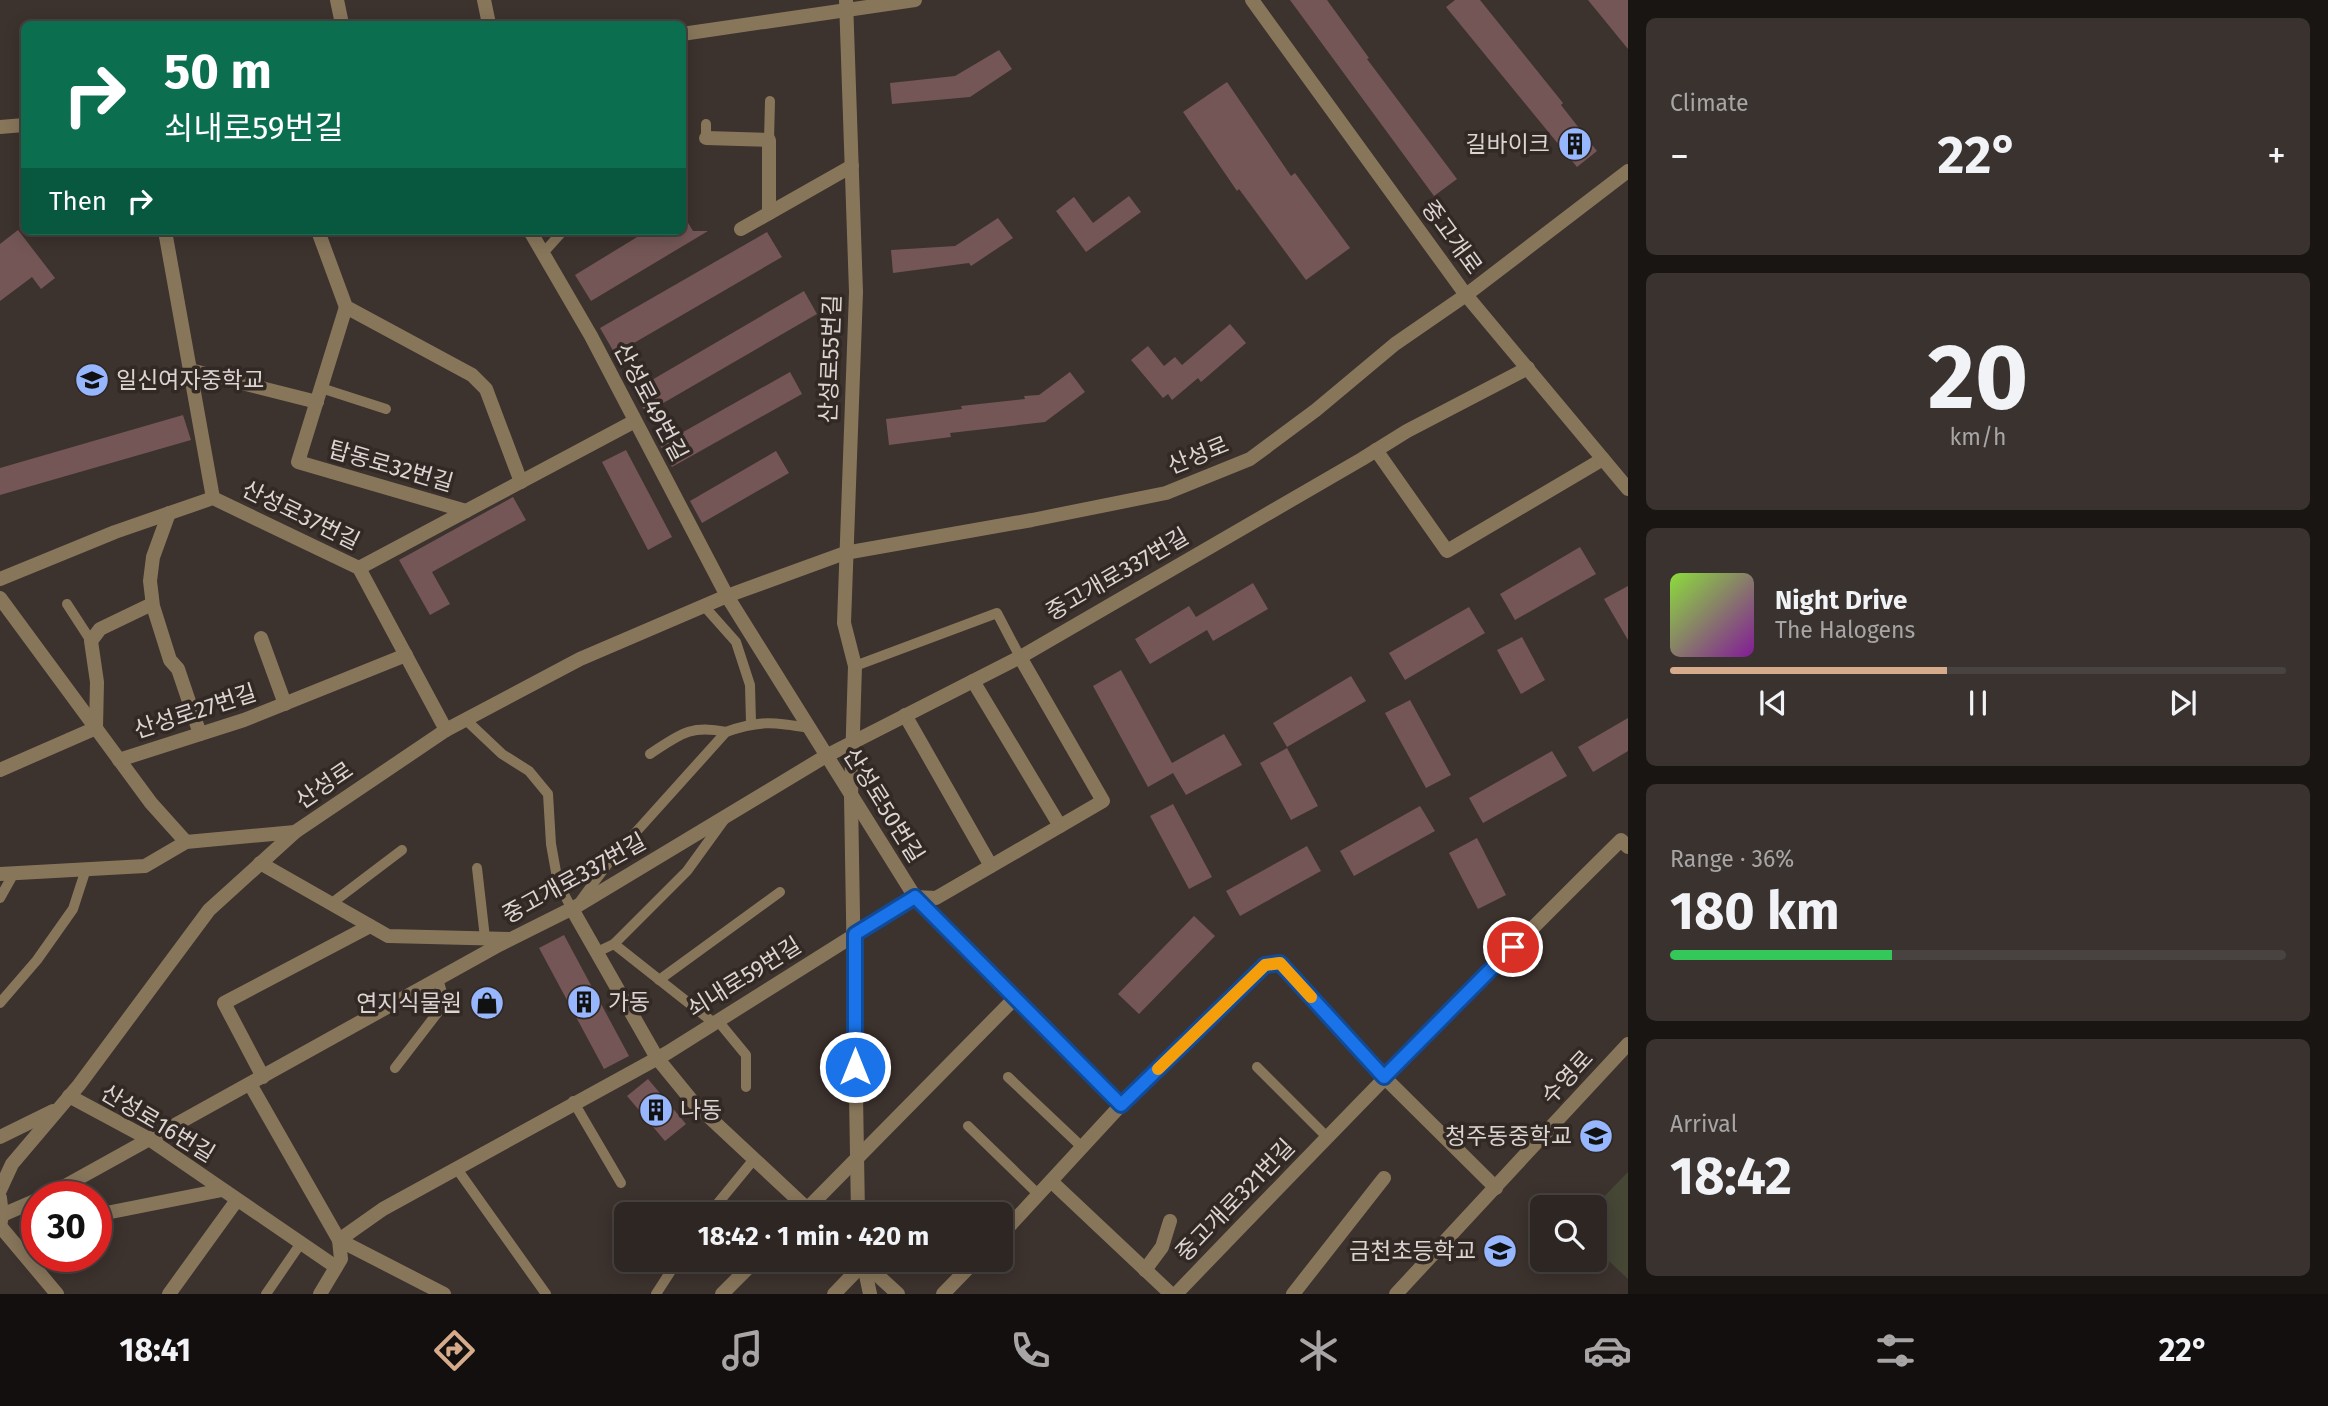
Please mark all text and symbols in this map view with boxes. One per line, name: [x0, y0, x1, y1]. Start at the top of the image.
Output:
text: 50 m: [164, 42, 272, 101]
icon: right: [49, 49, 140, 140]
text: Climate: [1670, 89, 1749, 117]
text: 쇠내로59번길: [164, 109, 344, 147]
text: 22°: [1938, 124, 2018, 187]
building icon: 길바이크: [1556, 125, 1594, 163]
place label: 길바이크: [1465, 130, 1550, 158]
text: −: [1670, 133, 1689, 179]
text: +: [2267, 133, 2286, 179]
icon: right: [121, 182, 159, 220]
text: Then: [49, 186, 107, 217]
street label: 중고개로: [1416, 195, 1488, 279]
street label: 산성로55번길: [814, 294, 846, 424]
text: 20: [1928, 323, 2028, 432]
street label: 산성로49번길: [608, 338, 694, 466]
school or university icon: 일신여자중학교: [73, 361, 111, 399]
place label: 일신여자중학교: [116, 366, 264, 394]
text: km/h: [1950, 423, 2006, 451]
street label: 산성로: [1163, 430, 1233, 480]
street label: 탑동로32번길: [325, 435, 457, 497]
street label: 산성로37번길: [238, 474, 364, 556]
street label: 중고개로337번길: [1041, 522, 1193, 626]
text: Night Drive: [1775, 585, 1907, 616]
text: The Halogens: [1775, 616, 1915, 644]
street label: 산성로27번길: [130, 678, 260, 744]
icon: previous: [1754, 684, 1792, 722]
icon: pause: [1959, 684, 1997, 722]
icon: next: [2164, 684, 2202, 722]
street label: 산성로50번길: [838, 742, 930, 868]
street label: 산성로: [290, 756, 358, 814]
street label: 중고개로337번길: [497, 827, 651, 929]
text: Range · 36%: [1670, 845, 1794, 873]
text: 180 km: [1670, 880, 1840, 943]
pin: [1483, 917, 1543, 977]
icon: arrive: [1494, 928, 1532, 966]
street label: 쇠내로59번길: [682, 931, 806, 1023]
building icon: 가동: [565, 983, 603, 1021]
shop icon: 연지식물원: [468, 984, 506, 1022]
place label: 가동: [608, 988, 650, 1016]
place label: 연지식물원: [356, 989, 462, 1017]
position arrow: [818, 1030, 892, 1104]
street label: 수영로: [1535, 1044, 1599, 1110]
street label: 산성로16번길: [96, 1078, 220, 1168]
building icon: 나동: [637, 1091, 675, 1129]
place label: 나동: [680, 1096, 722, 1124]
text: Arrival: [1670, 1110, 1737, 1138]
school or university icon: 청주동중학교: [1577, 1117, 1615, 1155]
place label: 청주동중학교: [1445, 1122, 1572, 1150]
street label: 중고개로321번길: [1170, 1133, 1300, 1267]
text: 18:42: [1670, 1145, 1792, 1208]
speed limit sign: 30: [21, 1181, 112, 1272]
map controls: [1530, 1195, 1607, 1272]
button: search: [1530, 1195, 1607, 1272]
text: 18:42 · 1 min · 420 m: [698, 1221, 929, 1252]
school or university icon: 금천초등학교: [1481, 1232, 1519, 1270]
place label: 금천초등학교: [1349, 1237, 1476, 1265]
icon: directions: [430, 1326, 479, 1375]
icon: music: [718, 1326, 767, 1375]
icon: phone: [1006, 1326, 1055, 1375]
icon: climate: [1294, 1326, 1343, 1375]
icon: car: [1583, 1326, 1632, 1375]
icon: filters: [1871, 1326, 1920, 1375]
text: 18:41: [120, 1331, 191, 1369]
text: 22°: [2159, 1331, 2208, 1369]

